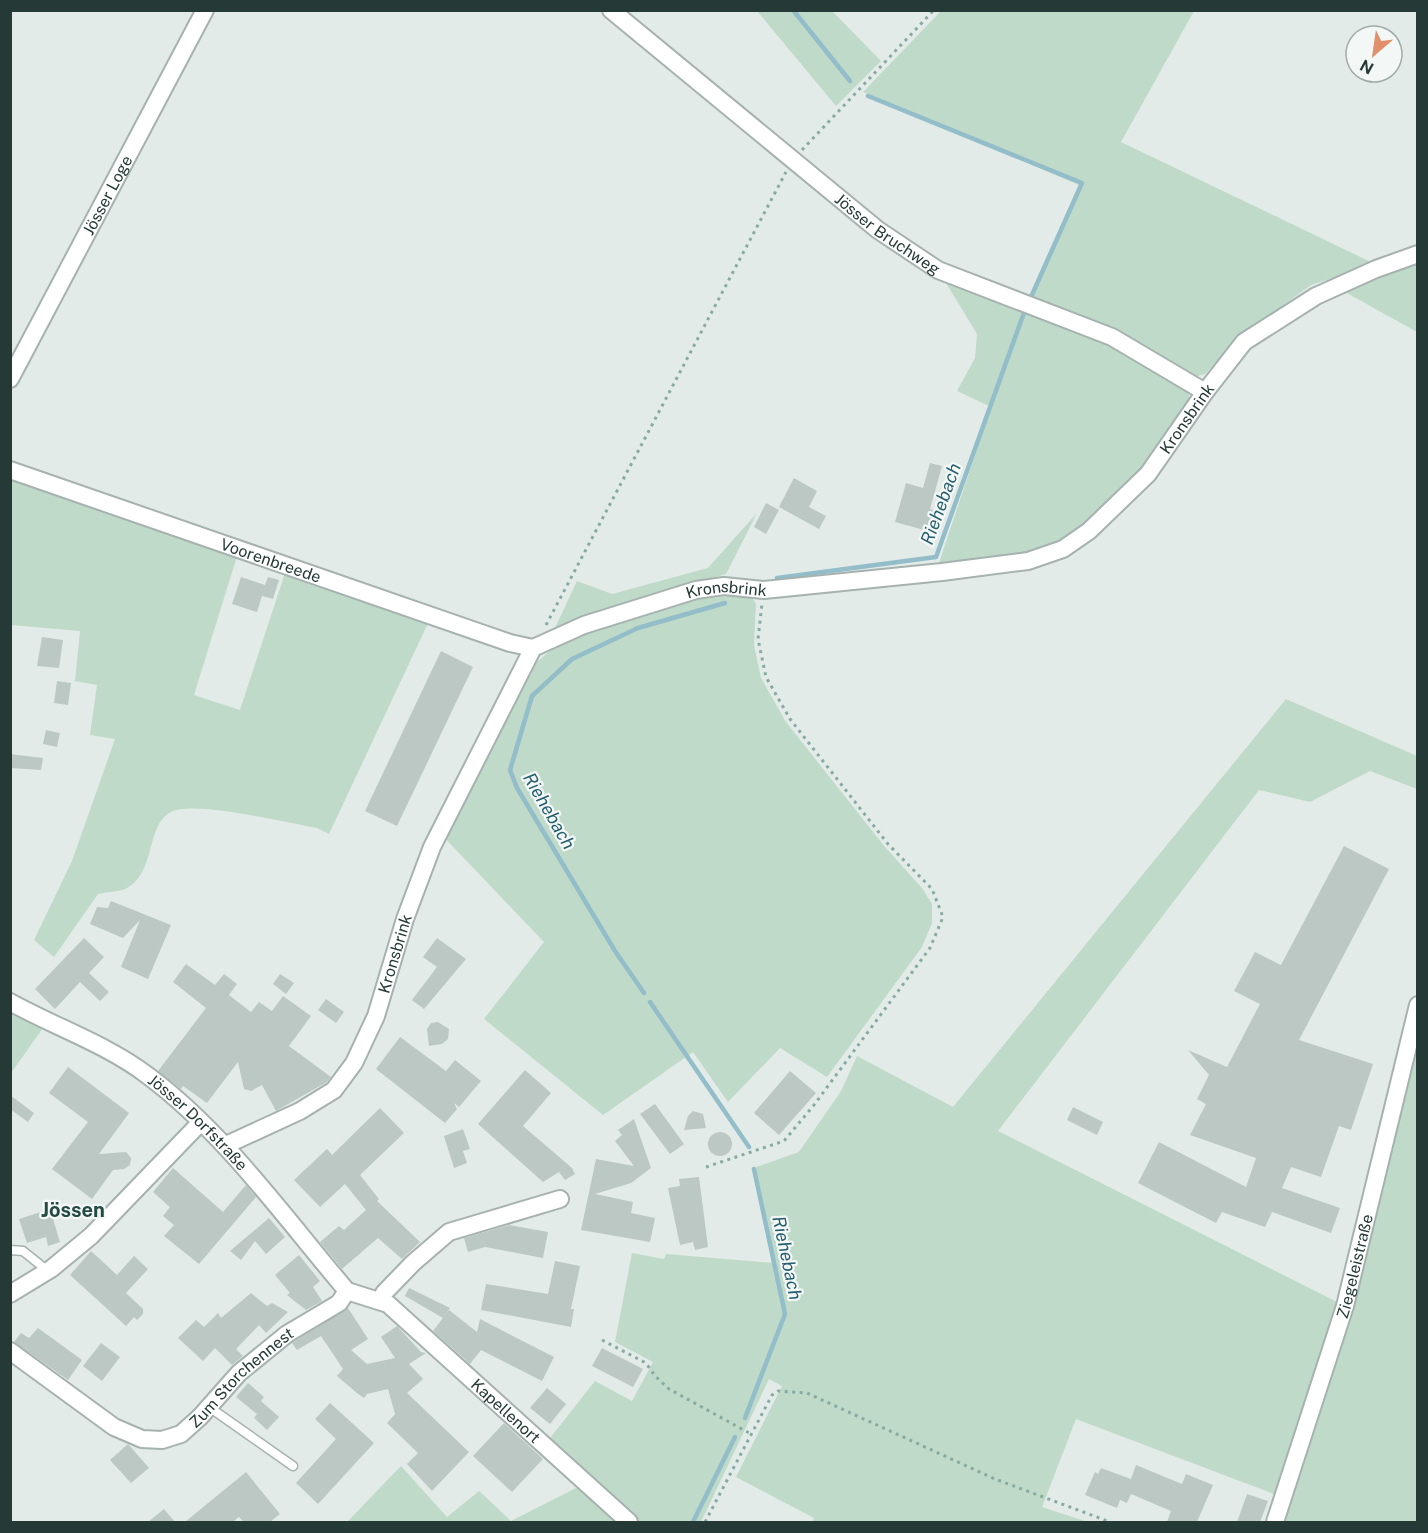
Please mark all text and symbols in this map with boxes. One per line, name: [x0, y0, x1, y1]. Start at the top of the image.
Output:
north arrow: [1344, 24, 1404, 84]
text: N: [1357, 55, 1377, 78]
street label: Jösser Loge: [79, 152, 136, 238]
street label: Jösser Bruchweg: [831, 189, 944, 279]
street label: Kronsbrink: [1156, 380, 1218, 458]
water label: Riehebach: [916, 460, 965, 547]
street label: Voorenbreede: [218, 535, 323, 587]
street label: Kronsbrink: [684, 577, 768, 603]
water label: Riehebach: [519, 769, 580, 853]
street label: Kronsbrink: [374, 912, 416, 996]
street label: Jösser Dorfstraße: [144, 1070, 251, 1175]
district label: Jössen: [41, 1198, 105, 1222]
street label: Ziegeleistraße: [1333, 1212, 1377, 1321]
water label: Riehebach: [768, 1214, 807, 1302]
street label: Zum Storchennest: [185, 1324, 297, 1432]
street label: Kapellenort: [467, 1375, 544, 1447]

